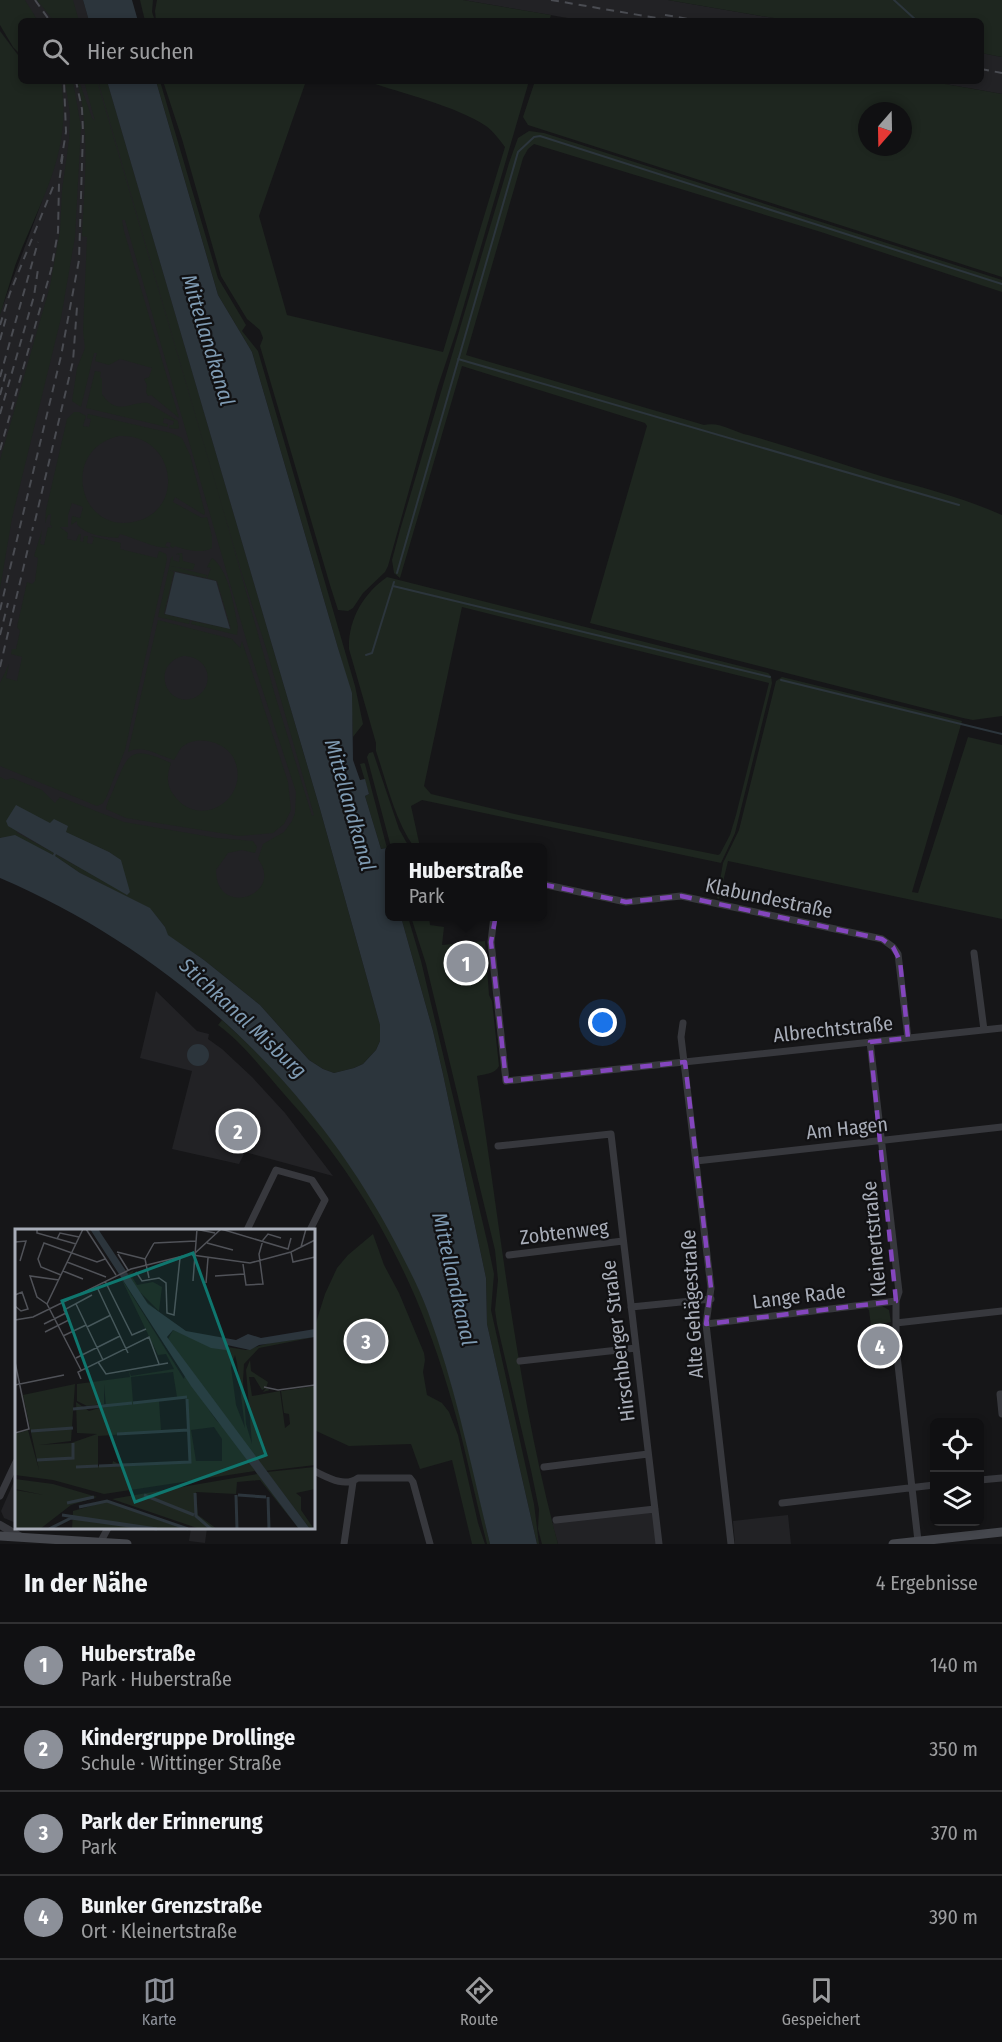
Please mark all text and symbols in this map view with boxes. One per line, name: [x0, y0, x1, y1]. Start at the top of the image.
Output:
search box: [18, 18, 984, 84]
icon: search: [39, 35, 72, 68]
text: Hier suchen: [87, 38, 194, 65]
north arrow: [858, 102, 912, 156]
water label: Mittellandkanal: [176, 271, 240, 409]
water label: Mittellandkanal: [319, 736, 381, 874]
popup: [385, 843, 547, 921]
text: Huberstraße: [409, 857, 523, 884]
street label: Klabundestraße: [703, 873, 835, 923]
text: Park: [409, 884, 444, 908]
pin: 1: [446, 940, 486, 986]
water label: Stichkanal Misburg: [173, 952, 312, 1084]
your location: [588, 1008, 617, 1037]
street label: Albrechtstraße: [772, 1011, 894, 1047]
pin: 2: [218, 1108, 258, 1154]
street label: Am Hagen: [805, 1112, 889, 1144]
street label: Kleinertstraße: [857, 1180, 891, 1298]
water label: Mittellandkanal: [426, 1210, 482, 1348]
street label: Zobtenweg: [518, 1215, 610, 1249]
inset map: [15, 1229, 315, 1529]
street label: Alte Gehägestraße: [676, 1229, 708, 1379]
street label: Hirschberger Straße: [596, 1259, 640, 1423]
street label: Lange Rade: [751, 1278, 847, 1314]
pin: 3: [346, 1318, 386, 1364]
pin: 4: [860, 1324, 900, 1368]
map controls: [930, 1418, 984, 1526]
button: locate: [930, 1418, 984, 1472]
button: layers: [930, 1472, 984, 1526]
text: In der Nähe: [24, 1568, 148, 1599]
text: 4 Ergebnisse: [876, 1571, 978, 1595]
text: Huberstraße: [81, 1640, 196, 1667]
text: 1: [39, 1653, 48, 1677]
text: 140 m: [930, 1653, 978, 1677]
text: Park · Huberstraße: [81, 1667, 232, 1691]
text: Kindergruppe Drollinge: [81, 1724, 295, 1751]
text: 2: [39, 1737, 48, 1761]
text: 350 m: [929, 1737, 978, 1761]
text: Schule · Wittinger Straße: [81, 1751, 282, 1775]
text: Park der Erinnerung: [81, 1808, 263, 1835]
text: 3: [39, 1821, 48, 1845]
text: 370 m: [931, 1821, 978, 1845]
text: Park: [81, 1835, 117, 1859]
text: Bunker Grenzstraße: [81, 1892, 262, 1919]
text: 4: [38, 1905, 49, 1929]
text: 390 m: [929, 1905, 978, 1929]
text: Ort · Kleinertstraße: [81, 1919, 237, 1943]
tab: Karte: [142, 1974, 176, 2029]
tab: Route: [460, 1974, 498, 2029]
tab: Gespeichert: [782, 1974, 860, 2029]

